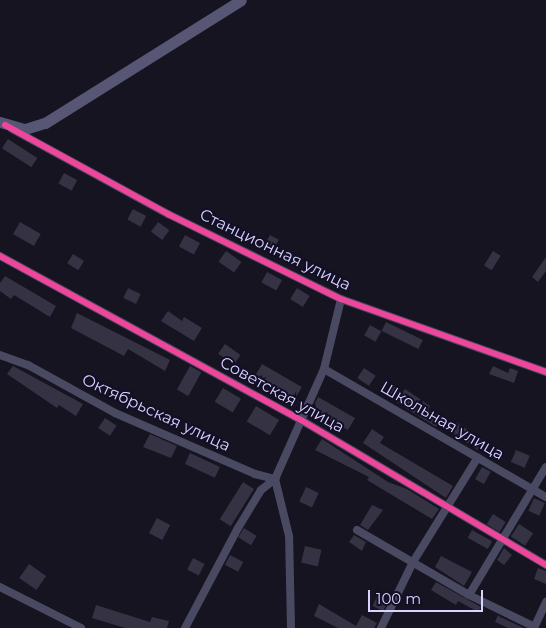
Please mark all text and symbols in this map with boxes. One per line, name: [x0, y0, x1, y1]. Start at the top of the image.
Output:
street label: Станционная улица: [196, 205, 354, 295]
street label: Советская улица: [217, 353, 347, 437]
street label: Октябрьская улица: [79, 370, 233, 456]
street label: Школьная улица: [377, 378, 507, 464]
scale bar: [371, 580, 486, 612]
text: 100 m: [376, 589, 421, 608]

